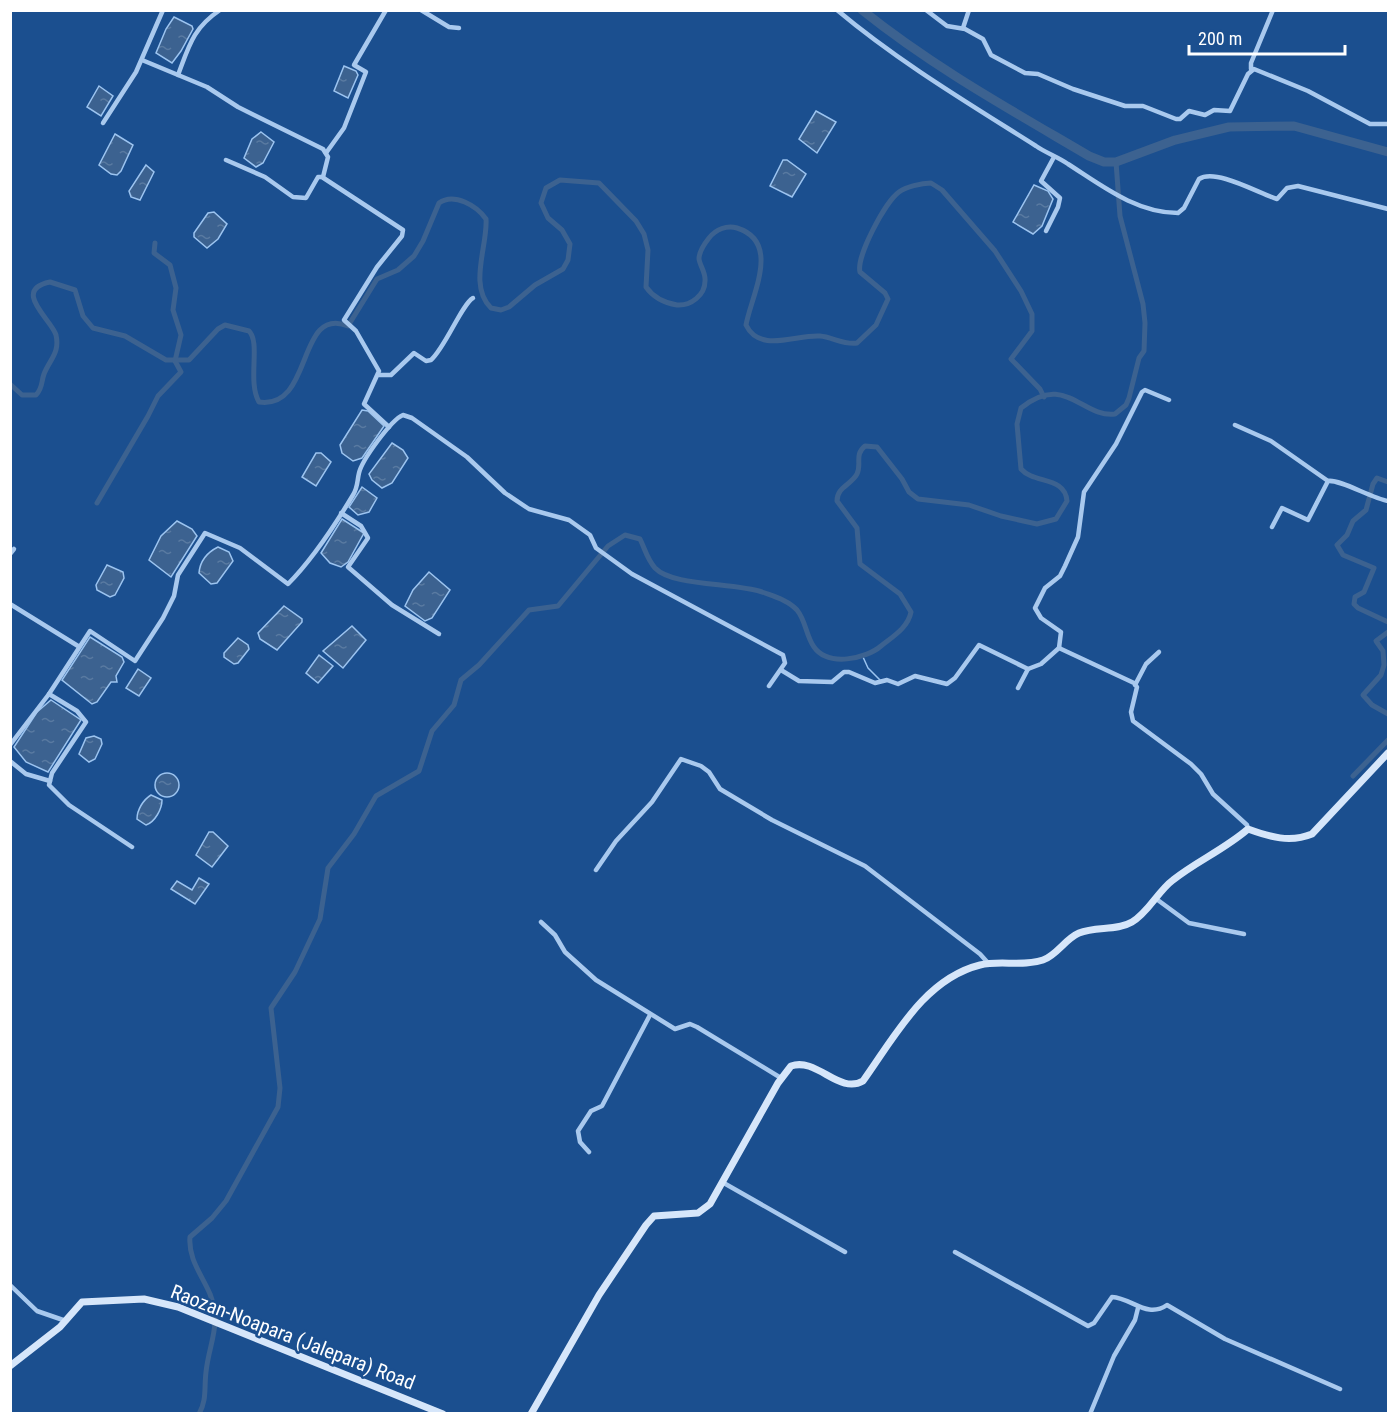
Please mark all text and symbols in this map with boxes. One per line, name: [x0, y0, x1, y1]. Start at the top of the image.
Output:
scale bar: [1189, 18, 1345, 56]
text: 200 m: [1198, 28, 1242, 49]
street label: Raozan-Noapara (Jalepara) Road: [167, 1279, 419, 1395]

